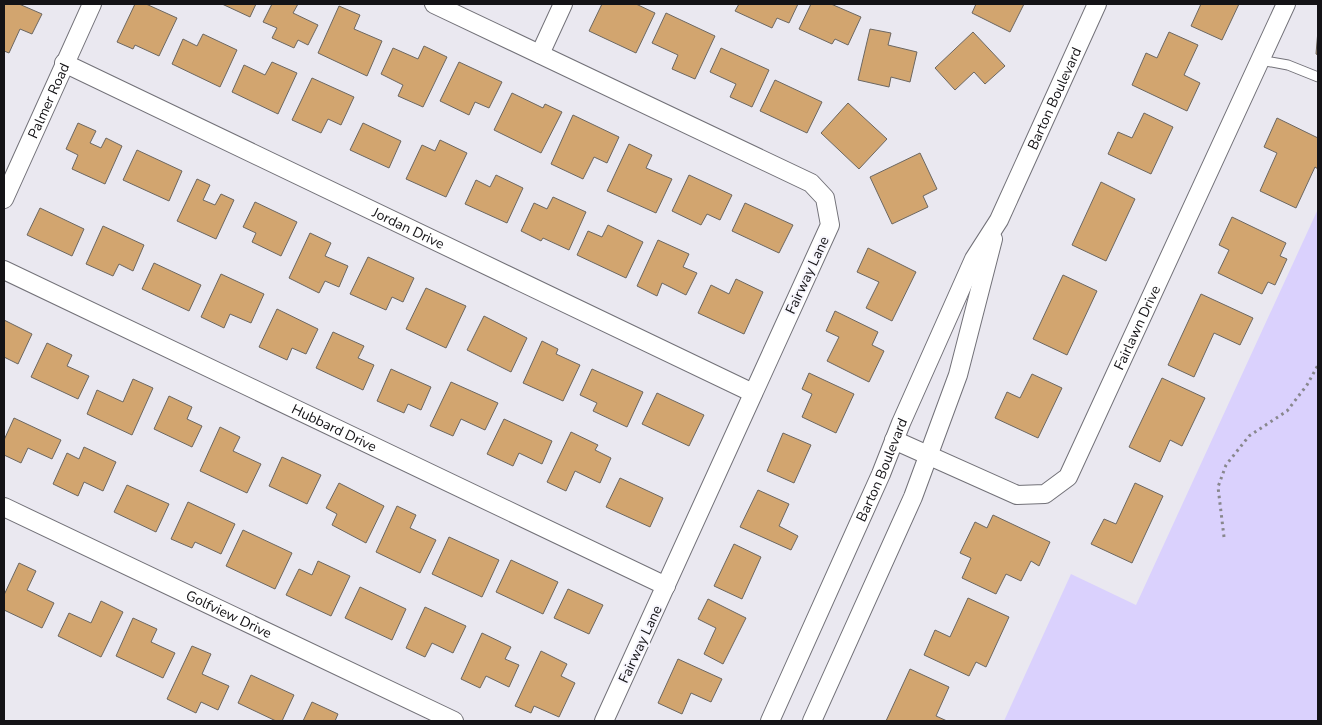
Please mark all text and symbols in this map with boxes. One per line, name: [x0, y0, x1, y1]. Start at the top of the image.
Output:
street label: Barton Boulevard: [1023, 44, 1086, 153]
street label: Palmer Road: [24, 60, 74, 141]
street label: Jordan Drive: [368, 203, 447, 254]
street label: Fairway Lane: [781, 233, 834, 317]
street label: Fairlawn Drive: [1110, 282, 1165, 373]
street label: Hubbard Drive: [288, 400, 380, 457]
street label: Barton Boulevard: [852, 415, 912, 525]
street label: Golfview Drive: [183, 586, 275, 643]
street label: Fairway Lane: [614, 602, 667, 686]

